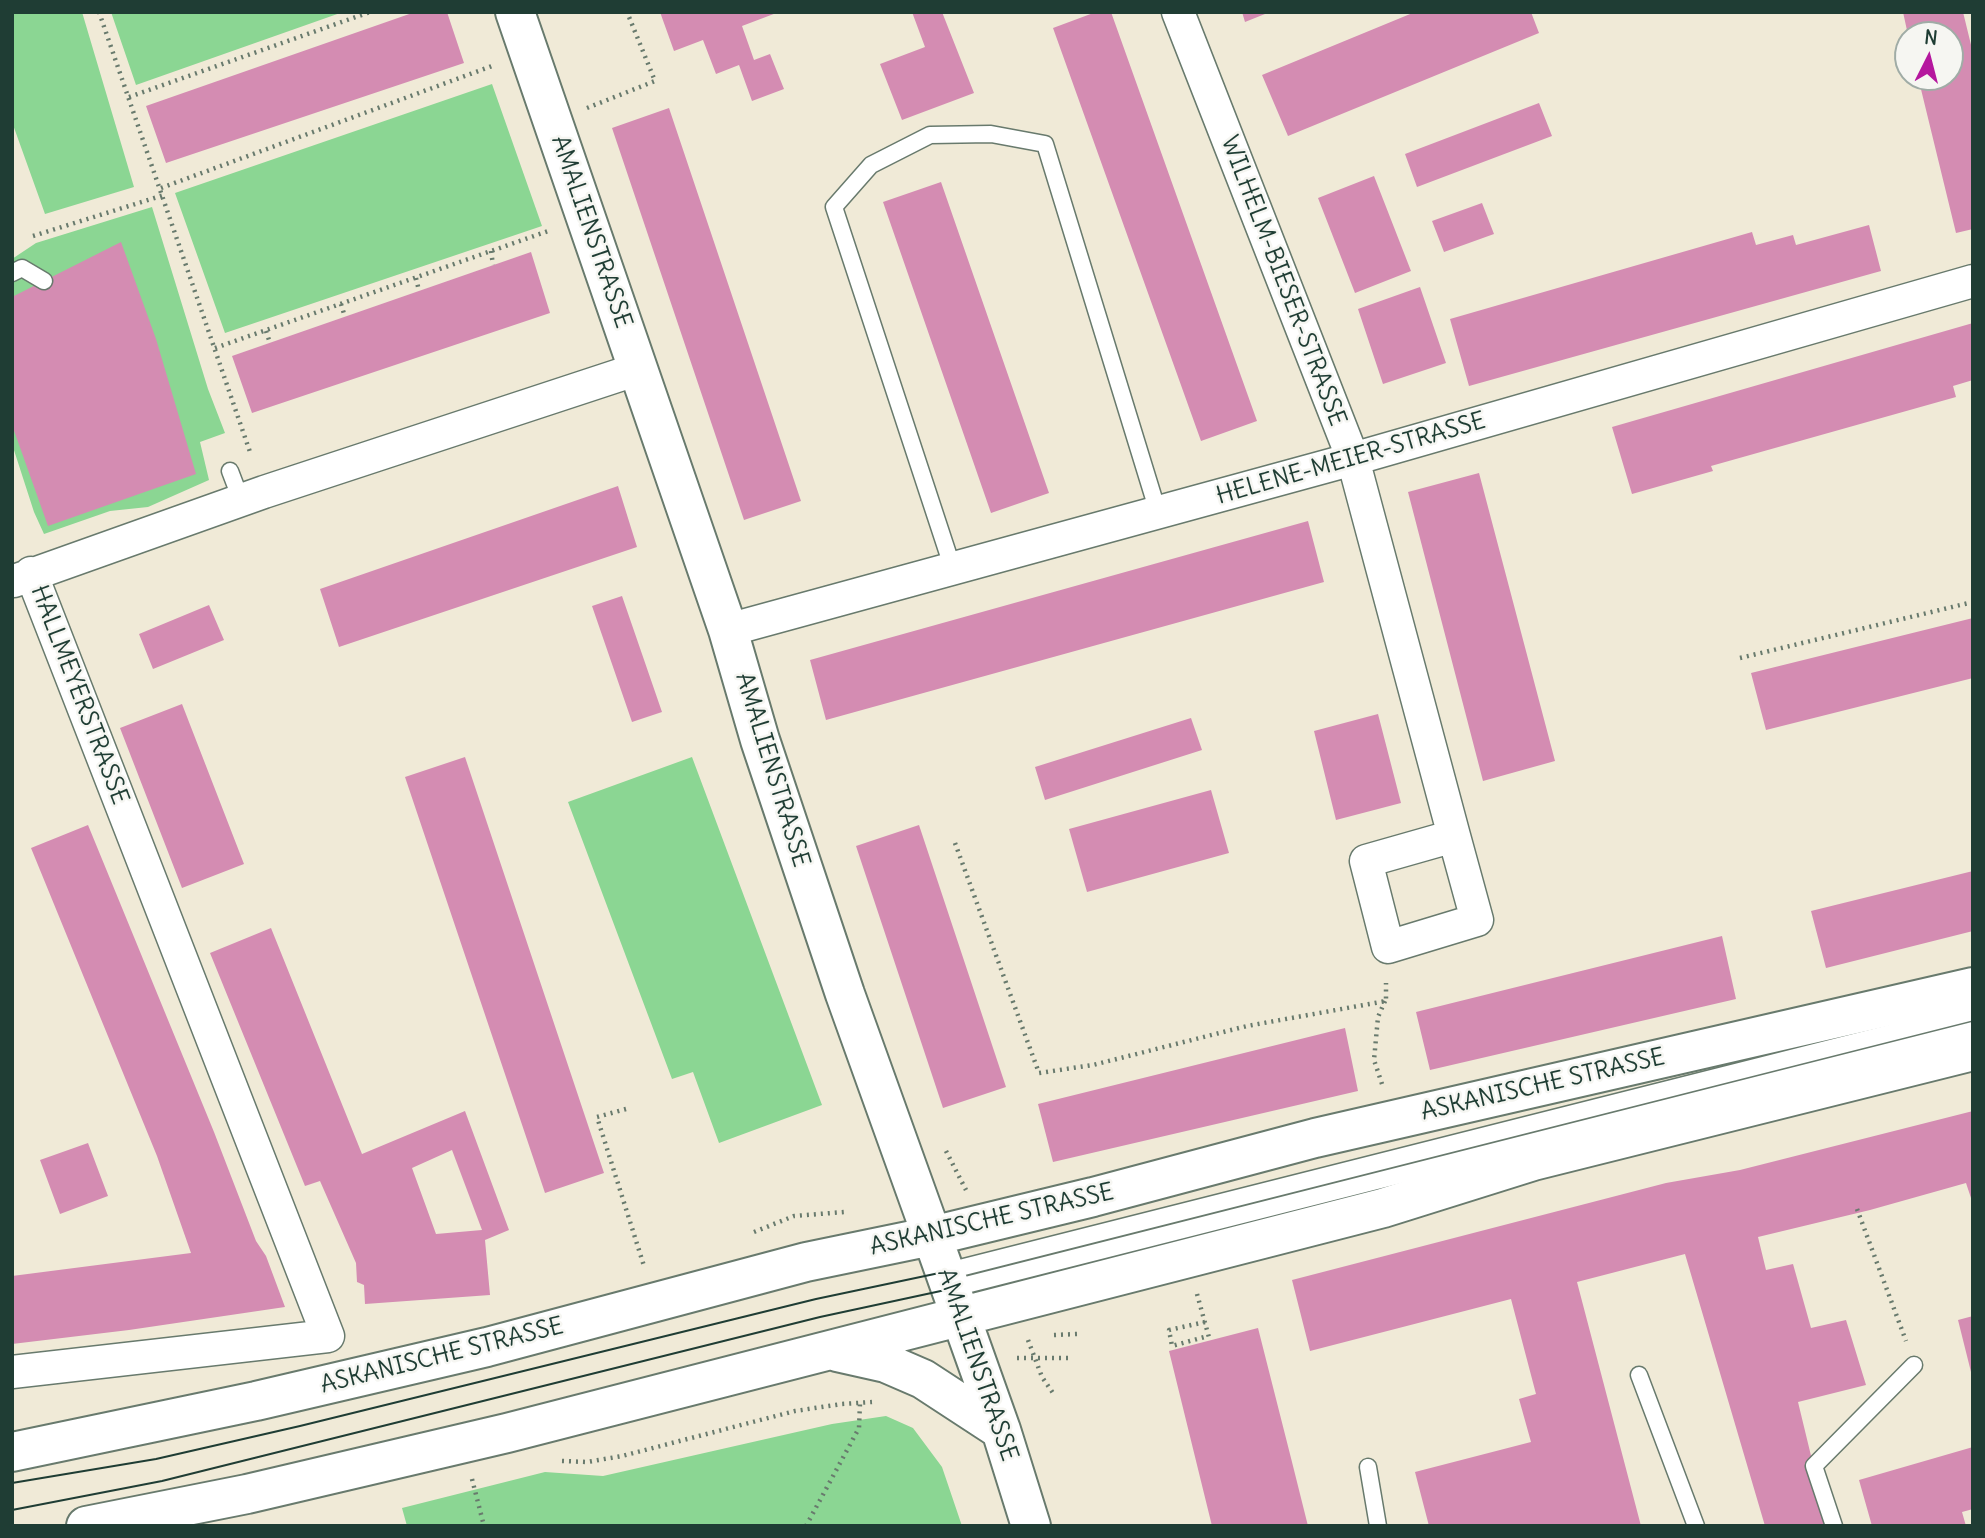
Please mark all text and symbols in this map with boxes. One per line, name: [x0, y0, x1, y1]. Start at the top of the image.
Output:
north arrow: [1894, 21, 1964, 91]
text: N: [1923, 24, 1939, 50]
street label: AMALIENSTRASSE: [545, 132, 637, 332]
street label: WILHELM-BIESER-STRASSE: [1214, 132, 1352, 430]
street label: HELENE-MEIER-STRASSE: [1213, 407, 1489, 511]
street label: HALLMEYERSTRASSE: [24, 581, 134, 809]
street label: AMALIENSTRASSE: [729, 669, 815, 871]
street label: ASKANISCHE STRASSE: [1418, 1043, 1668, 1127]
street label: ASKANISCHE STRASSE: [867, 1178, 1117, 1262]
street label: AMALIENSTRASSE: [931, 1265, 1023, 1465]
street label: ASKANISCHE STRASSE: [318, 1312, 566, 1400]

